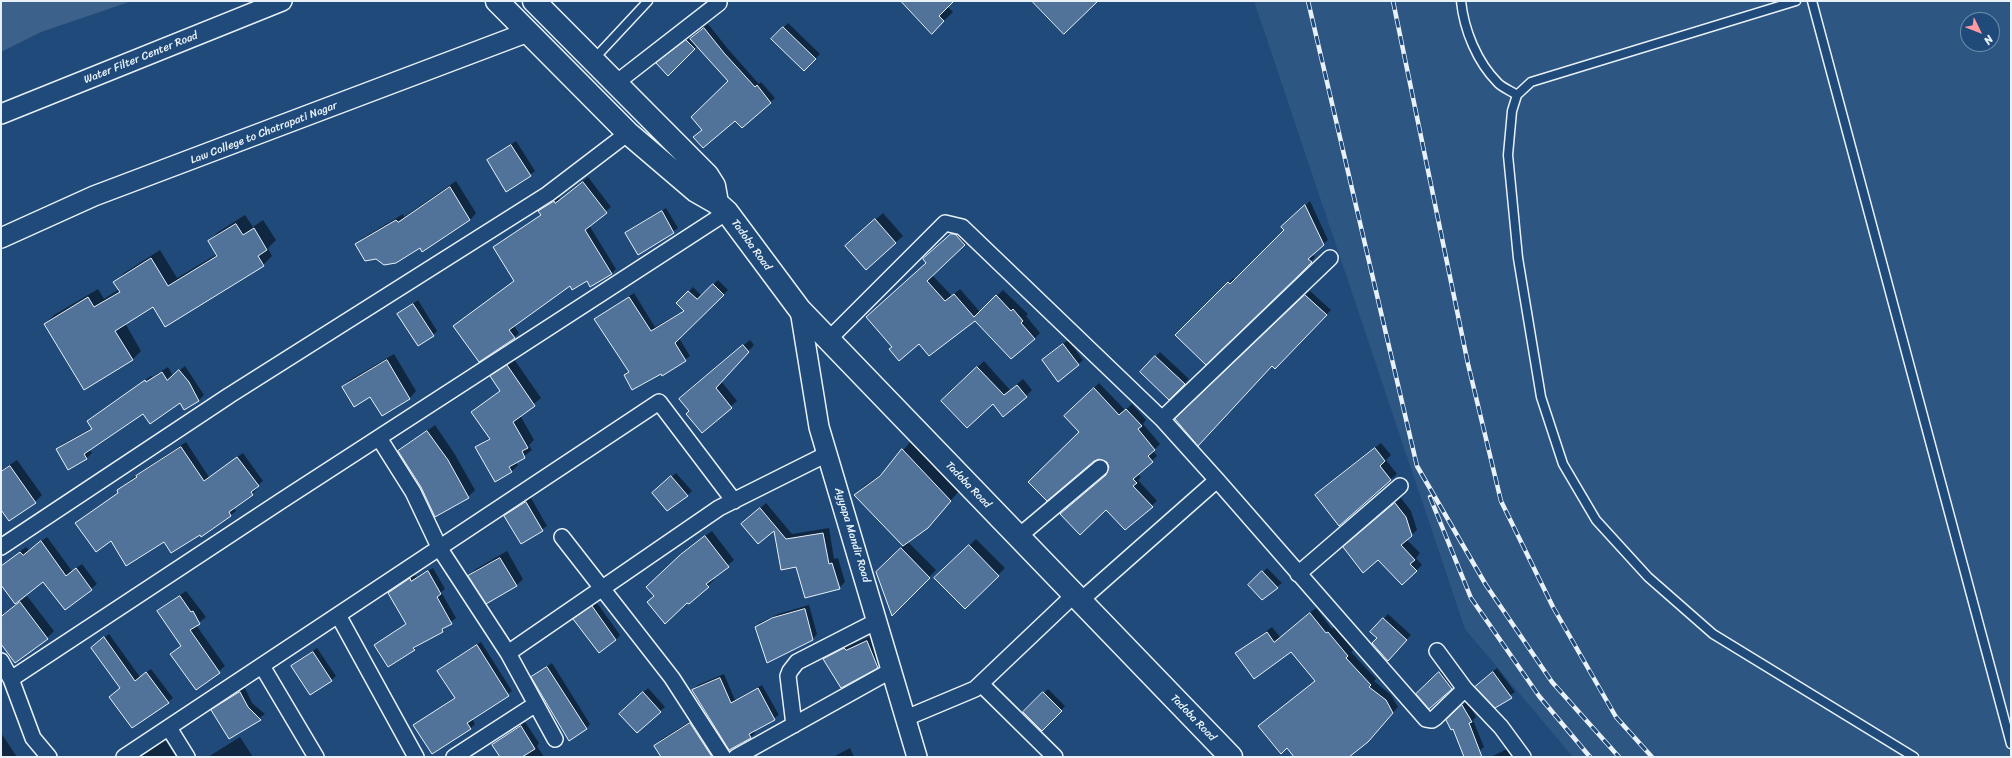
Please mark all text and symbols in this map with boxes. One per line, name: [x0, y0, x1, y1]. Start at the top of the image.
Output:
north arrow: [1960, 12, 2000, 52]
street label: Water Filter Center Road: [82, 29, 200, 87]
text: N: [1979, 31, 1998, 49]
street label: Law College to Chatrapati Nagar: [189, 99, 339, 167]
street label: Tadoba Road: [728, 217, 774, 273]
street label: Tadoba Road: [942, 459, 994, 511]
street label: Ayyapa Mandir Road: [831, 486, 873, 584]
street label: Tadoba Road: [1167, 692, 1219, 744]

